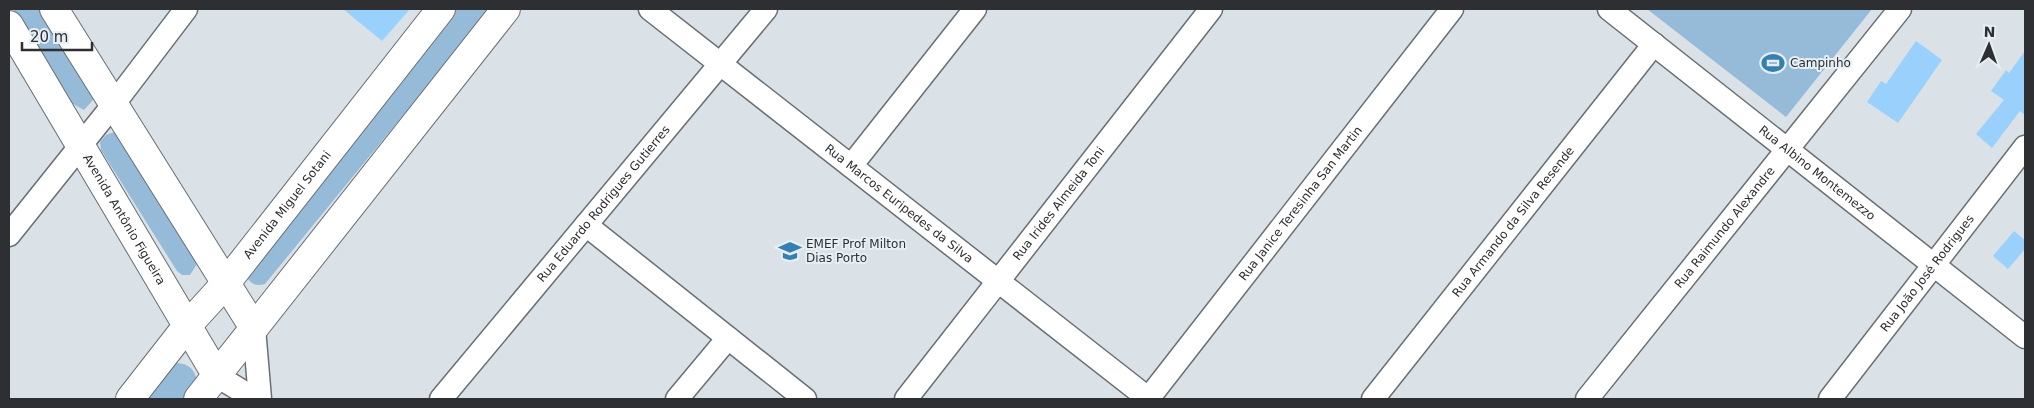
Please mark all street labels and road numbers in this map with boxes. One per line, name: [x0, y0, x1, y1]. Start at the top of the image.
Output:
street label: Rua Eduardo Rodrigues Gutierres: [534, 123, 673, 285]
street label: Rua Janice Teresinha San Martin: [1236, 123, 1365, 283]
street label: Rua Albino Montemezzo: [1756, 123, 1878, 223]
street label: Rua Marcos Euripedes da Silva: [822, 141, 976, 266]
street label: Rua Irides Almeida Toni: [1010, 144, 1107, 263]
street label: Rua Armando da Silva Resende: [1449, 144, 1577, 300]
street label: Avenida Miguel Sotani: [241, 148, 334, 262]
street label: Avenida Antônio Figueira: [80, 152, 168, 287]
street label: Rua Raimundo Alexandre: [1672, 164, 1778, 291]
street label: Rua João José Rodrigues: [1878, 212, 1977, 335]

